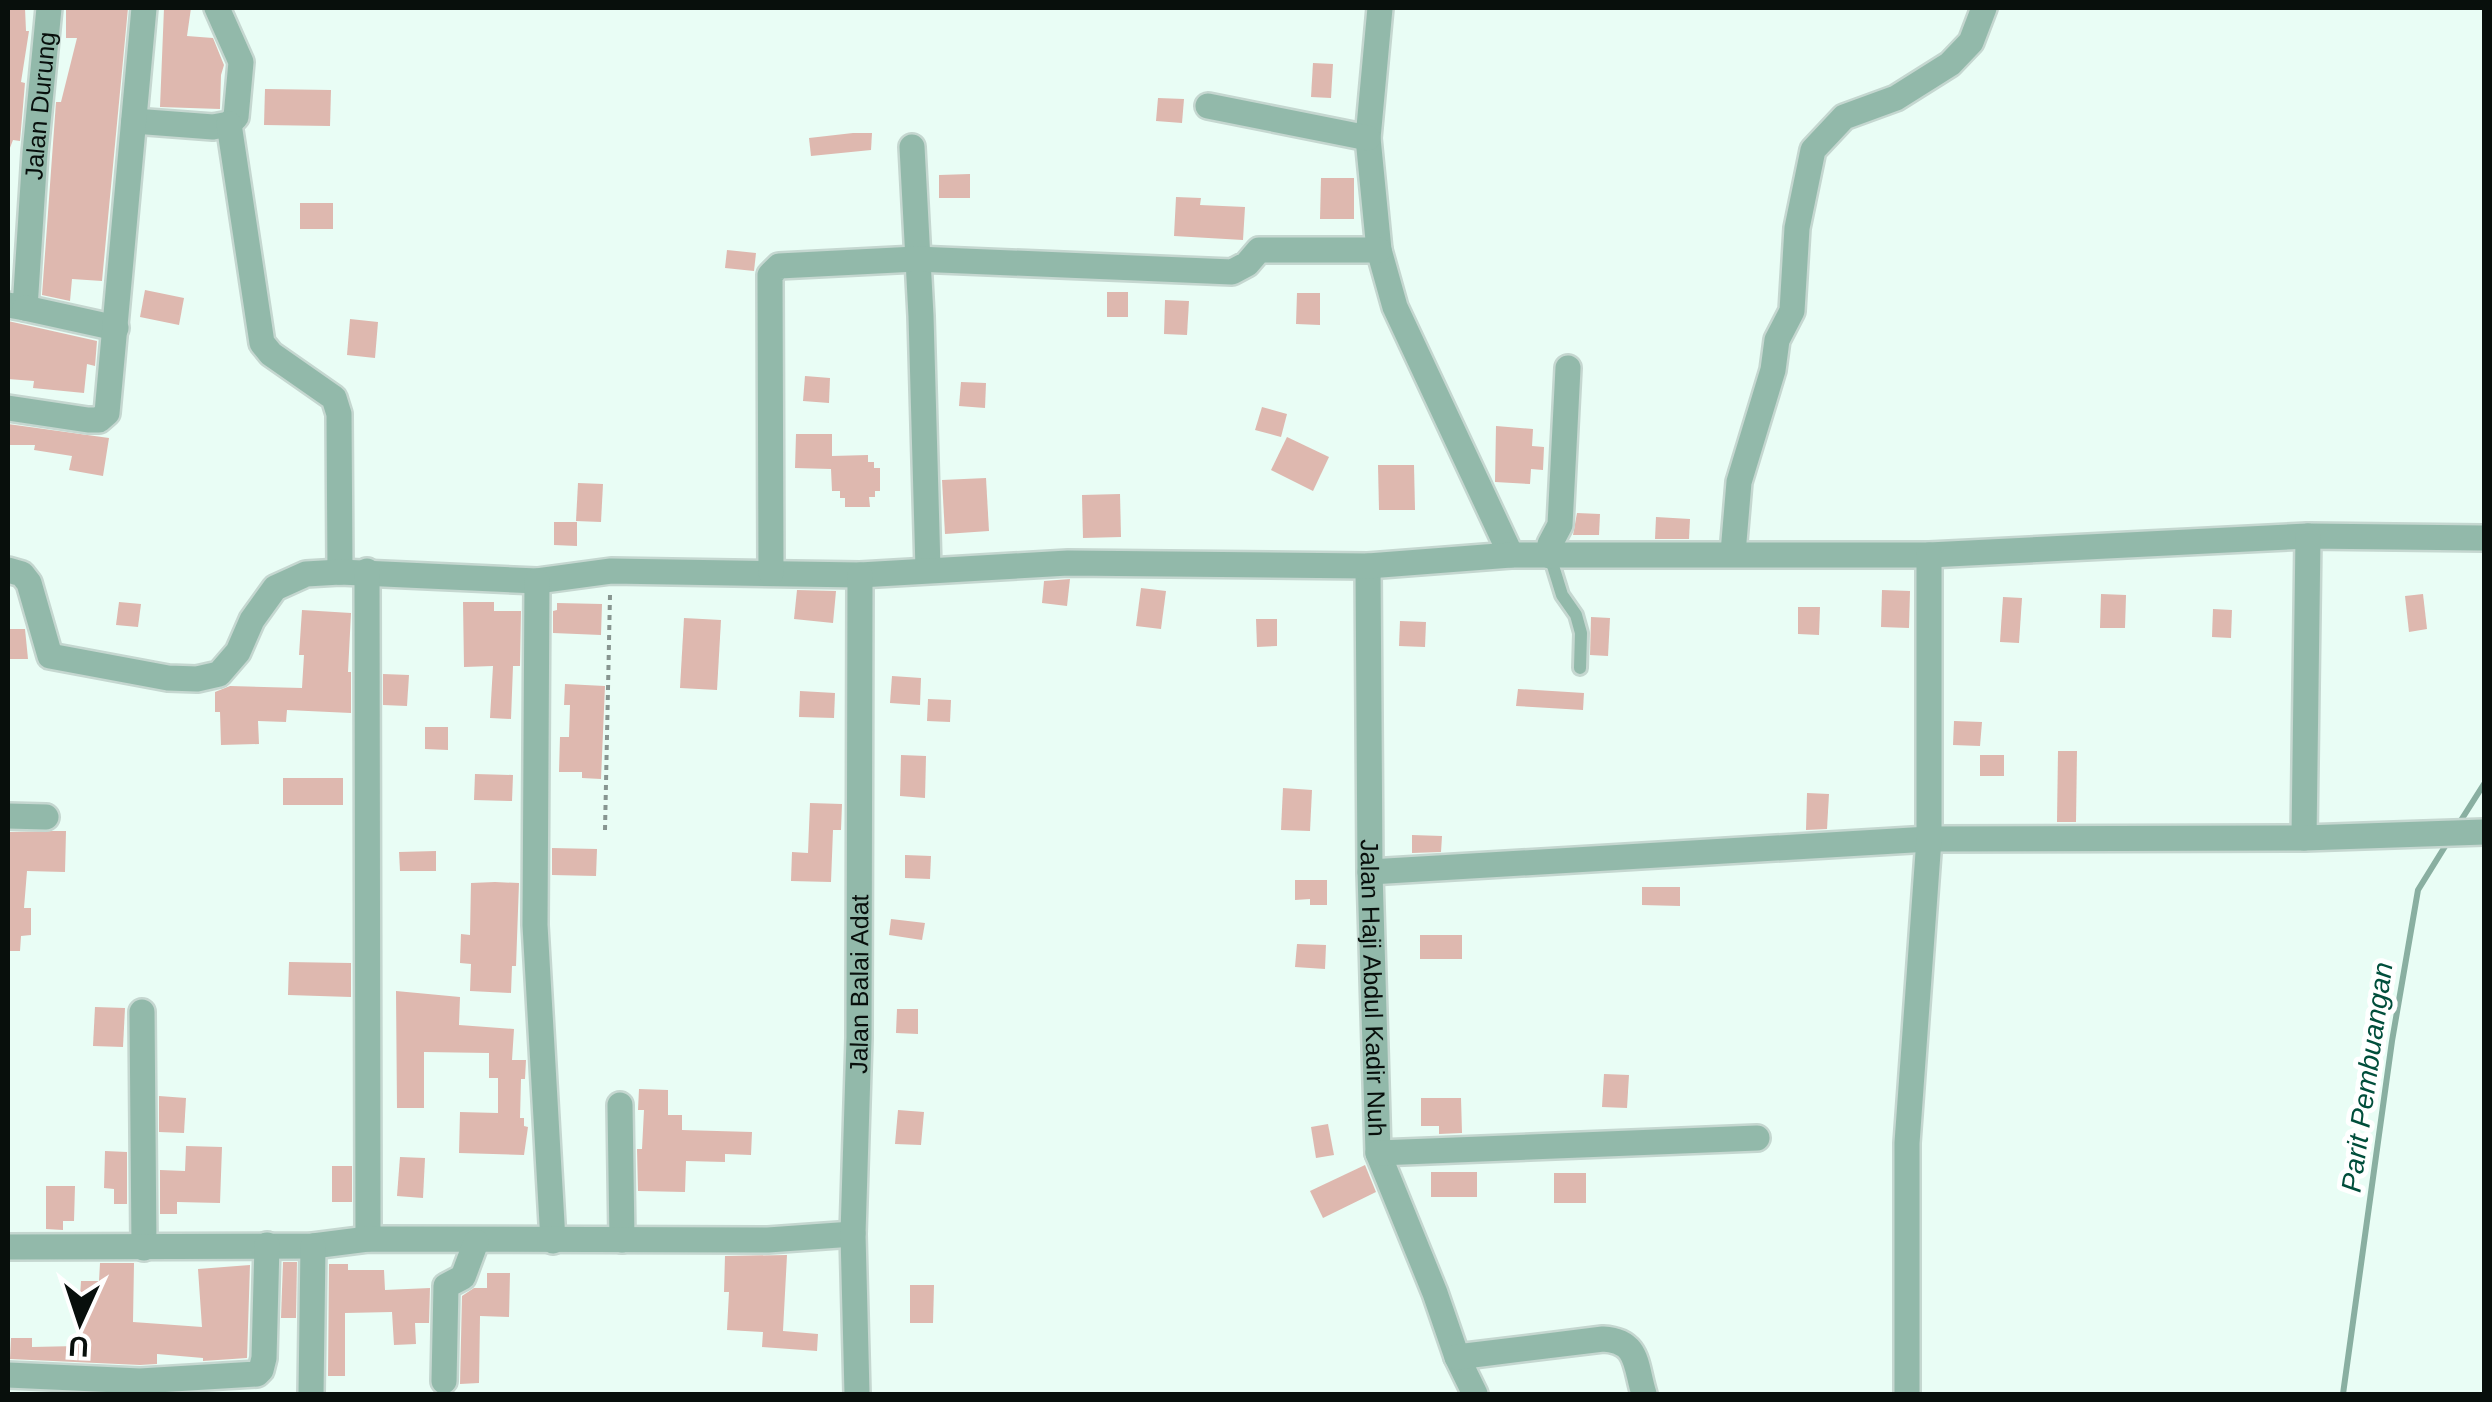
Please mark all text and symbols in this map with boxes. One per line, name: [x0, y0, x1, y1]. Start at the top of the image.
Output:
street label: Jalan Durung: [19, 30, 61, 181]
street label: Jalan Haji Abdul Kadir Nuh: [1356, 839, 1392, 1137]
street label: Jalan Balai Adat: [844, 894, 873, 1074]
water label: Parit Pembuangan: [2336, 960, 2398, 1194]
north arrow: [30, 1272, 130, 1372]
text: U: [68, 1330, 90, 1362]

